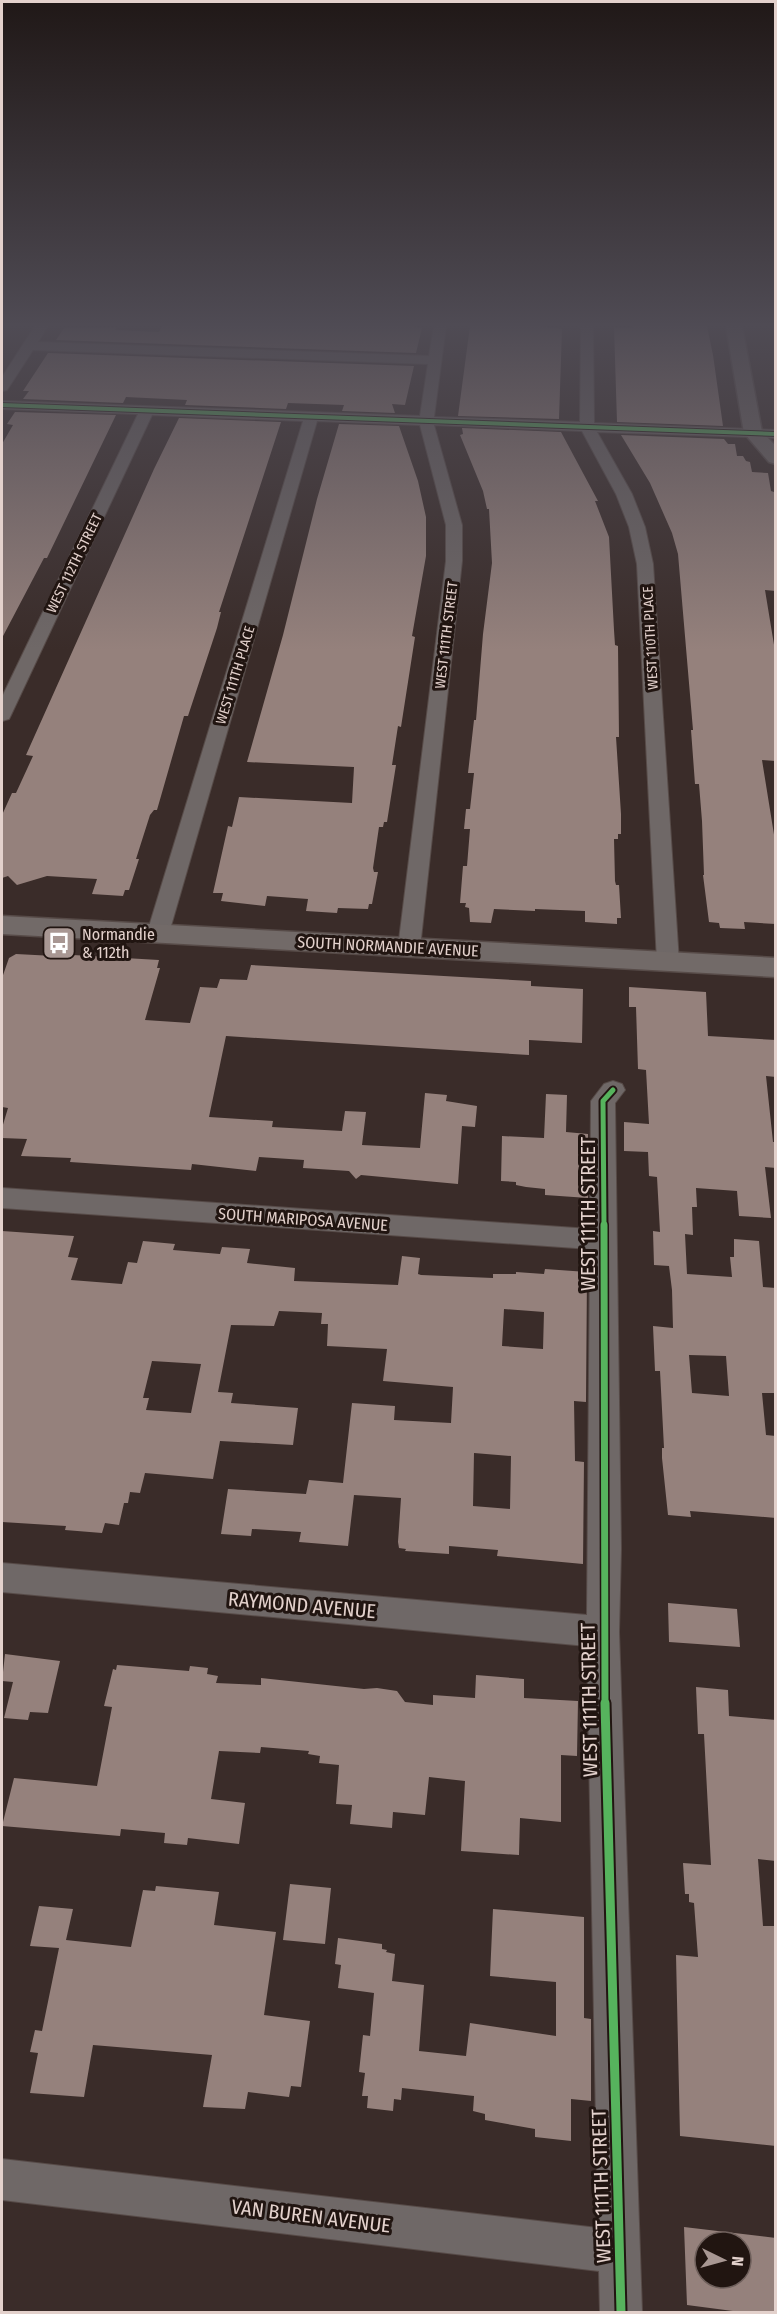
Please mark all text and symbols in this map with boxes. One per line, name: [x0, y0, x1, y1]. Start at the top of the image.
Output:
street label: WEST 112TH STREET: [43, 510, 106, 616]
street label: WEST 111TH STREET: [431, 580, 462, 690]
street label: WEST 110TH PLACE: [639, 585, 662, 690]
street label: WEST 111TH PLACE: [212, 623, 259, 726]
bus stop icon: Normandie & 112th: [41, 925, 77, 961]
place label: Normandie & 112th: [82, 925, 155, 962]
street label: SOUTH NORMANDIE AVENUE: [297, 932, 479, 961]
street label: WEST 111TH STREET: [576, 1136, 600, 1291]
street label: SOUTH MARIPOSA AVENUE: [218, 1204, 388, 1235]
street label: RAYMOND AVENUE: [227, 1587, 377, 1623]
street label: WEST 111TH STREET: [576, 1622, 602, 1777]
street label: WEST 111TH STREET: [586, 2108, 616, 2263]
street label: VAN BUREN AVENUE: [230, 2194, 392, 2238]
north arrow: [693, 2230, 753, 2290]
text: N: [728, 2256, 747, 2267]

